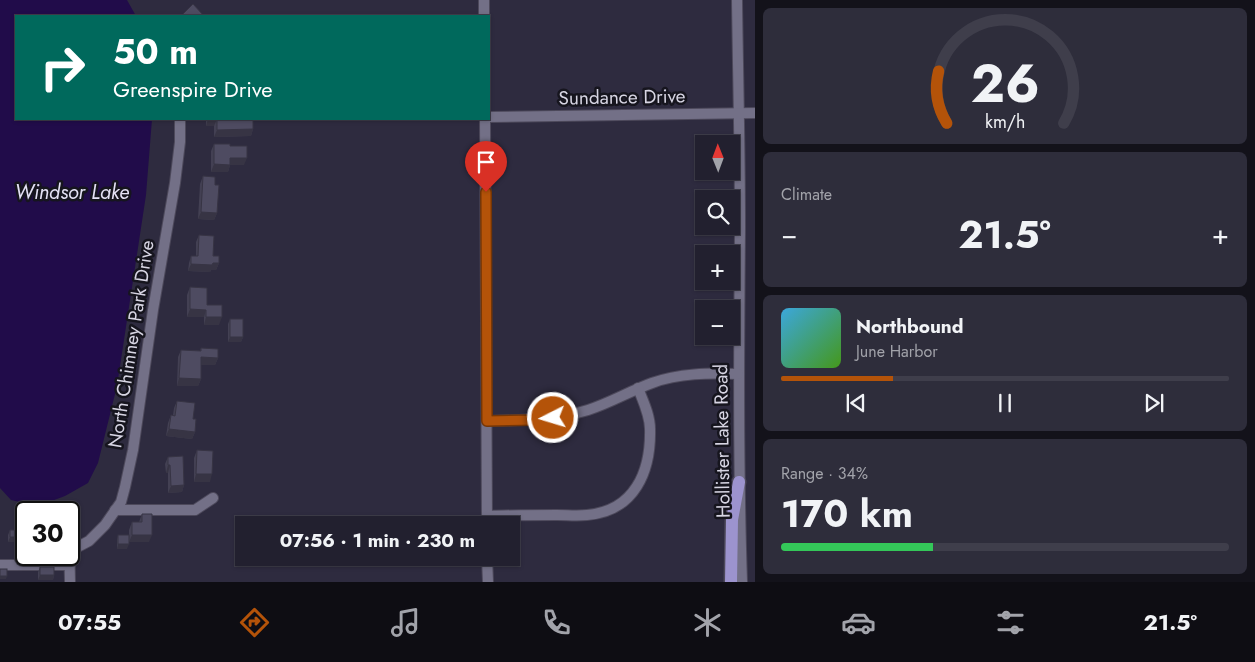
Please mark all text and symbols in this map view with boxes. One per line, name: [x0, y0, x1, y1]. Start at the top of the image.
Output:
text: 50 m: [113, 27, 198, 77]
icon: right: [30, 35, 95, 100]
text: 26: [971, 46, 1039, 122]
text: Greenspire Drive: [113, 73, 273, 105]
street label: Sundance Drive: [558, 82, 686, 112]
text: km/h: [985, 109, 1025, 135]
north arrow: [695, 135, 740, 180]
map controls: [695, 135, 740, 345]
pin: [465, 141, 507, 192]
icon: arrive: [472, 148, 500, 176]
water label: Windsor Lake: [15, 178, 129, 207]
text: Climate: [781, 183, 832, 206]
button: search: [695, 190, 740, 235]
text: 21.5°: [958, 207, 1051, 262]
text: −: [781, 214, 798, 255]
text: +: [1212, 214, 1229, 255]
street label: North Chimney Park Drive: [101, 238, 161, 450]
button: +: [695, 245, 740, 290]
button: −: [695, 300, 740, 345]
text: Northbound: [856, 313, 963, 340]
text: June Harbor: [856, 340, 938, 363]
street label: Hollister Lake Road: [707, 364, 737, 518]
icon: previous: [842, 389, 870, 417]
icon: pause: [991, 389, 1019, 417]
icon: next: [1140, 389, 1168, 417]
position arrow: [526, 391, 578, 443]
text: Range · 34%: [781, 462, 868, 485]
text: 170 km: [781, 486, 913, 541]
speed limit sign: 30: [15, 501, 80, 566]
text: 07:56 · 1 min · 230 m: [280, 527, 475, 554]
icon: directions: [237, 605, 272, 640]
icon: music: [388, 605, 423, 640]
icon: phone: [539, 605, 574, 640]
icon: climate: [690, 605, 725, 640]
icon: car: [841, 605, 876, 640]
icon: filters: [993, 605, 1028, 640]
text: 07:55: [58, 606, 121, 638]
text: 21.5°: [1144, 606, 1197, 638]

